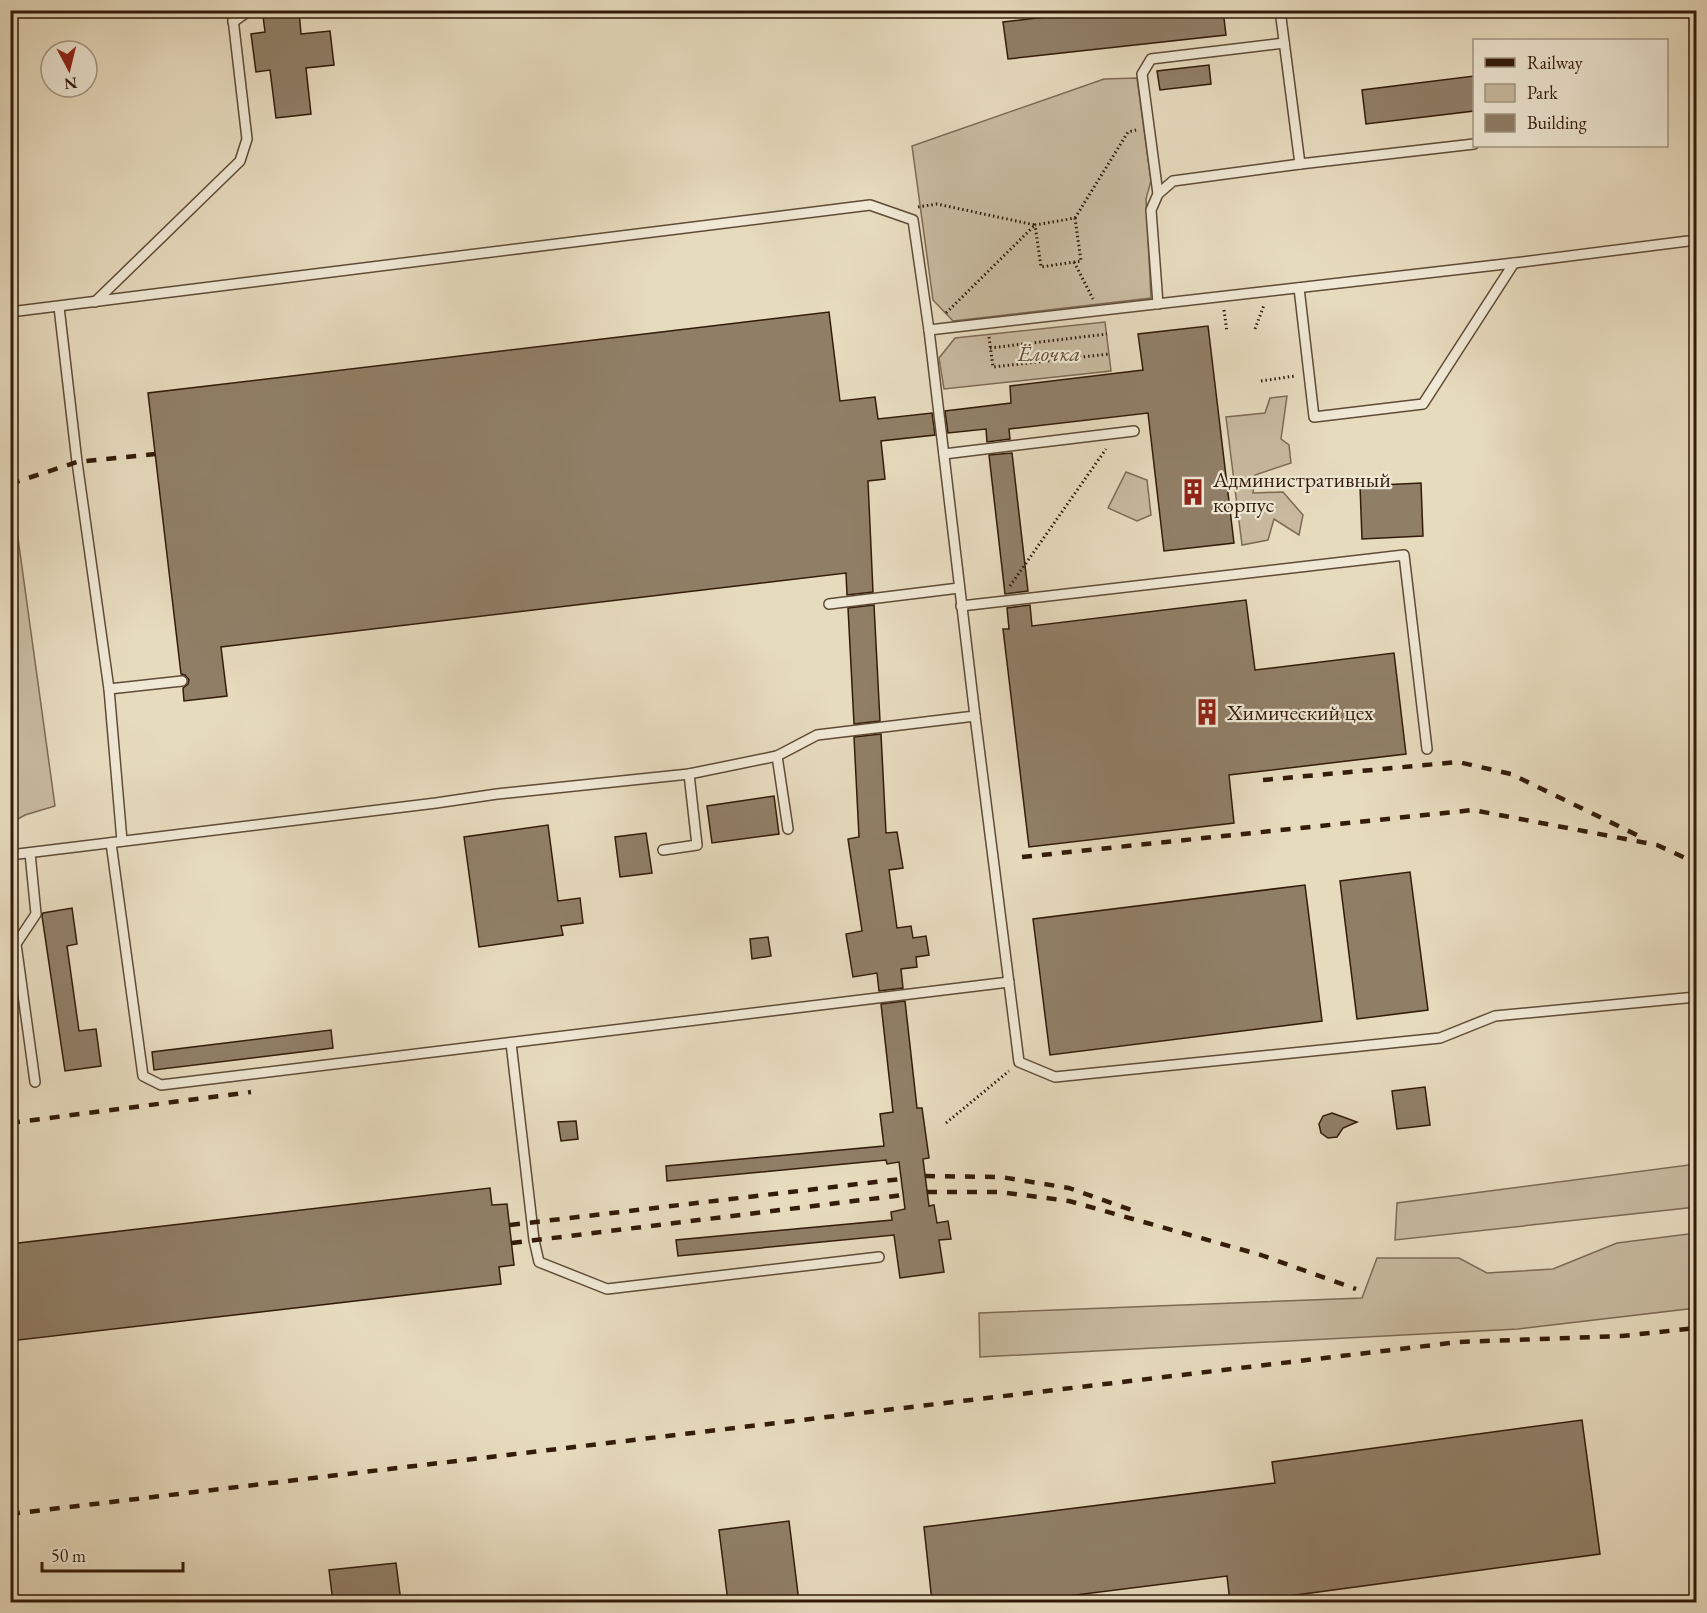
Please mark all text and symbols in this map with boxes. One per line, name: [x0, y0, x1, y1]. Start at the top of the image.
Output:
north arrow: [39, 39, 99, 99]
legend: [1473, 39, 1668, 147]
text: Railway: [1527, 51, 1583, 74]
text: N: [63, 72, 78, 95]
text: Park: [1527, 81, 1558, 104]
text: Building: [1527, 111, 1587, 134]
park label: Ёлочка: [1017, 339, 1080, 368]
place label: Административный корпус: [1212, 465, 1391, 519]
building icon: Административный корпус: [1178, 477, 1208, 507]
building icon: Химический цех: [1192, 697, 1222, 727]
place label: Химический цех: [1226, 698, 1374, 727]
scale bar: [42, 1535, 183, 1573]
text: 50 m: [51, 1544, 86, 1567]

